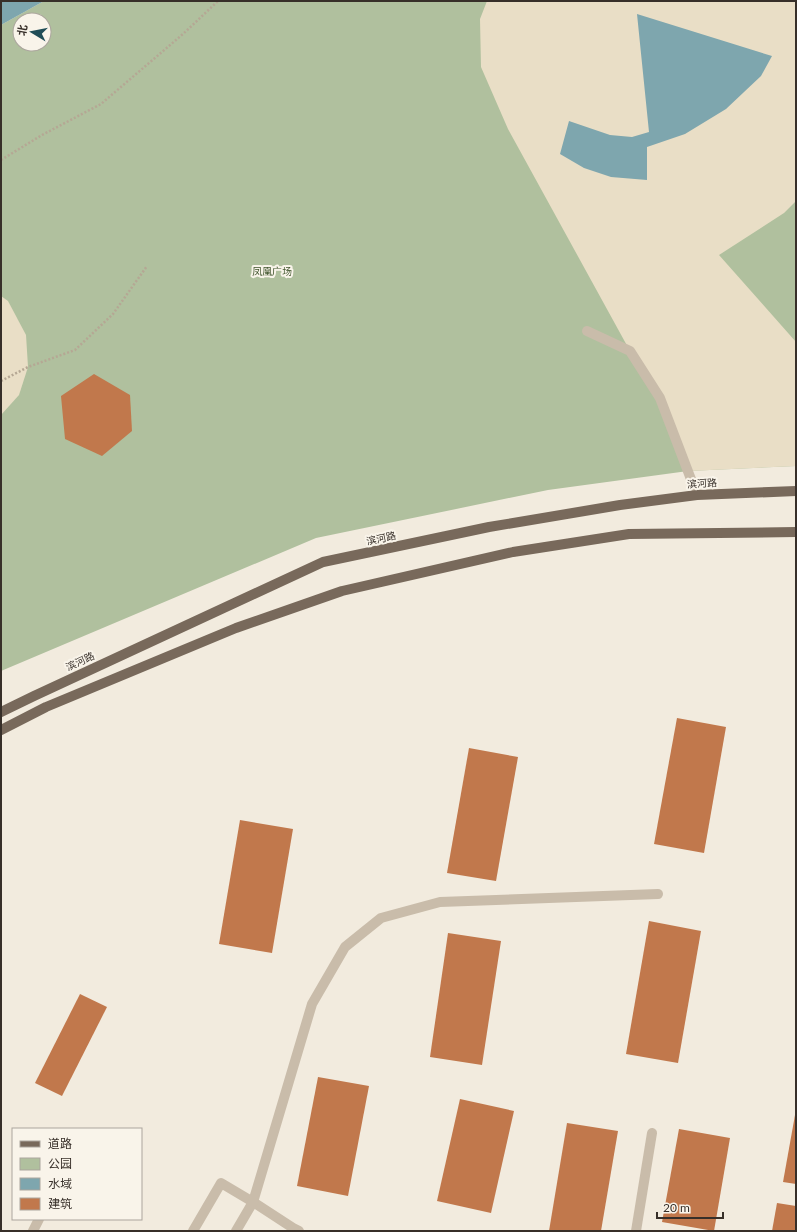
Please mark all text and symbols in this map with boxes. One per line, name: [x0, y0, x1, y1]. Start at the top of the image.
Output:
north arrow: [12, 12, 52, 52]
text: 北: [14, 24, 29, 37]
park label: 凤凰广场: [252, 265, 292, 277]
street label: 滨河路: [687, 476, 717, 490]
street label: 滨河路: [365, 529, 397, 547]
street label: 滨河路: [64, 649, 96, 673]
legend: [12, 1128, 142, 1220]
text: 道路: [48, 1136, 72, 1151]
text: 公园: [48, 1156, 72, 1171]
text: 水域: [48, 1176, 72, 1191]
scale bar: [657, 1194, 723, 1220]
text: 建筑: [48, 1196, 72, 1211]
text: 20 m: [663, 1200, 690, 1215]

